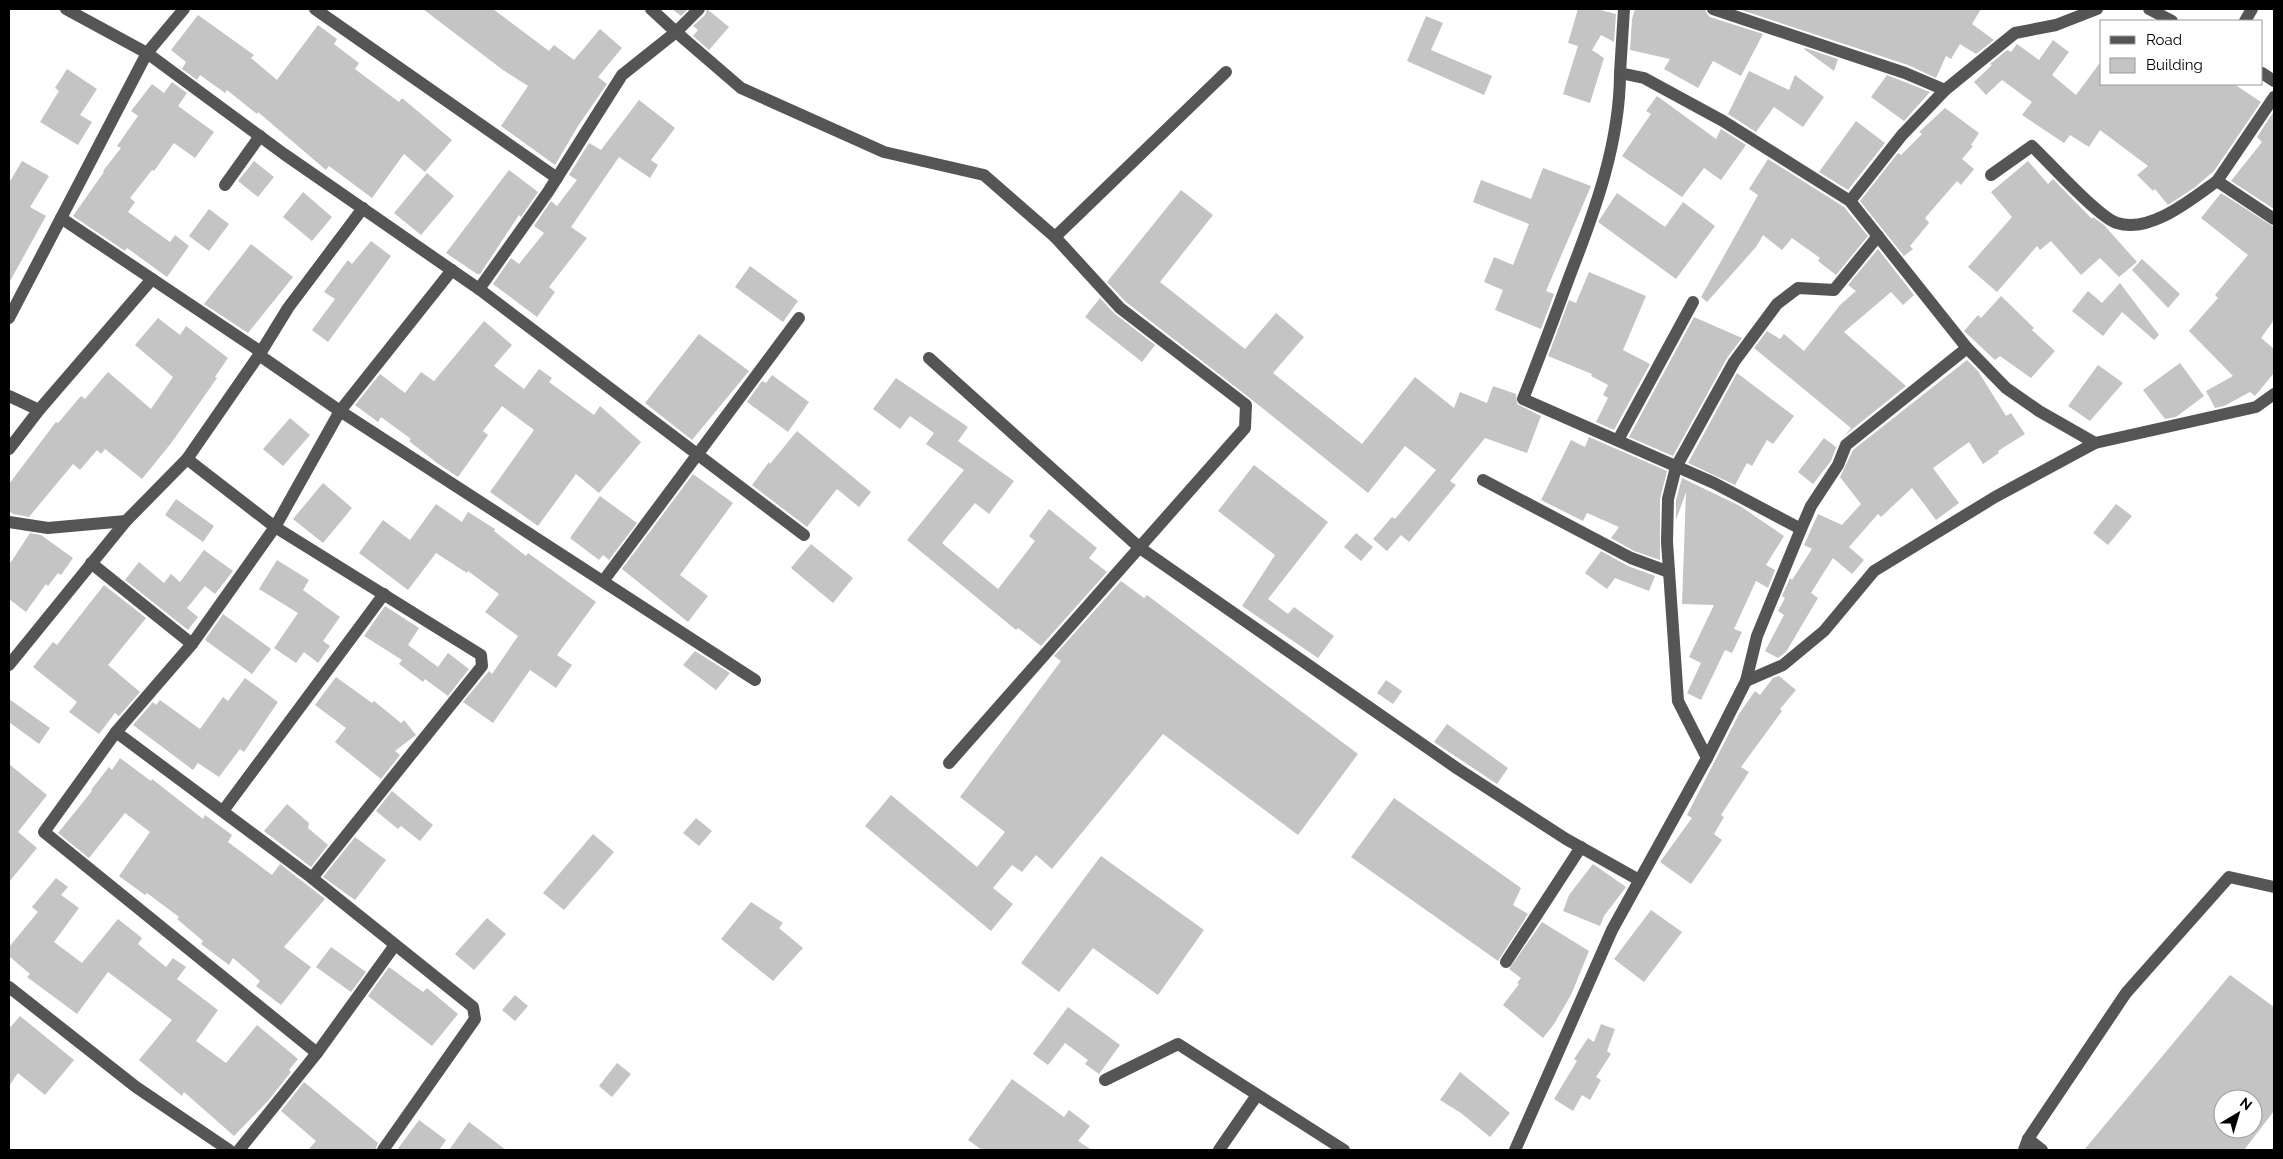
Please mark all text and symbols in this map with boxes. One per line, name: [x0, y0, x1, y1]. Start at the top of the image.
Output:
legend: [2100, 20, 2263, 85]
text: Road: [2146, 31, 2182, 49]
text: Building: [2146, 56, 2203, 74]
north arrow: [2213, 1089, 2263, 1139]
text: N: [2237, 1094, 2255, 1113]

